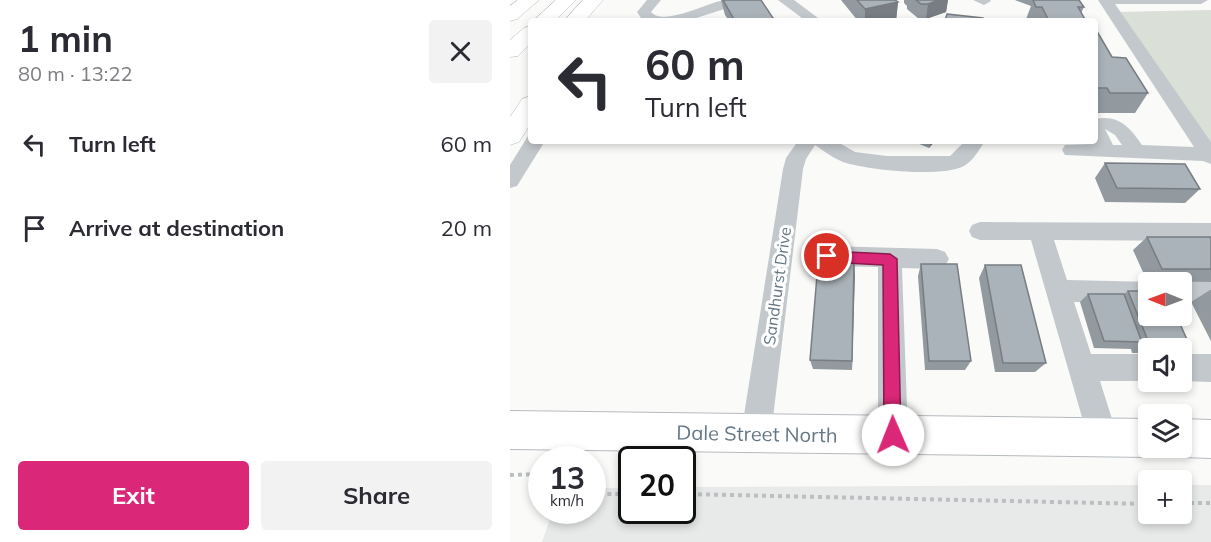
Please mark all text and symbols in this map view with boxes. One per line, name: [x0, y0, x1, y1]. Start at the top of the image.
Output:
text: 1 min: [18, 16, 113, 61]
button: close: [429, 20, 492, 83]
text: 60 m: [645, 38, 745, 91]
icon: left: [546, 42, 624, 120]
text: 80 m · 13:22: [18, 61, 132, 86]
text: Turn left: [645, 90, 747, 124]
icon: left: [18, 128, 51, 161]
text: Turn left: [69, 130, 156, 158]
text: 60 m: [441, 130, 492, 158]
icon: arrive: [18, 212, 51, 245]
text: Arrive at destination: [69, 214, 284, 242]
text: 20 m: [441, 214, 492, 242]
street label: Sandhurst Drive: [759, 226, 795, 346]
pin: [801, 230, 852, 281]
icon: arrive: [810, 239, 843, 272]
north arrow: [1138, 272, 1192, 326]
map controls: [1138, 272, 1192, 524]
button: sound: [1138, 338, 1192, 392]
position arrow: [861, 403, 925, 467]
button: layers: [1138, 404, 1192, 458]
street label: Dale Street North: [676, 420, 838, 447]
speed limit sign: 20: [618, 446, 696, 524]
text: 13: [549, 459, 585, 497]
button: Exit: [18, 461, 249, 530]
button: Share: [261, 461, 492, 530]
button: +: [1138, 470, 1192, 524]
text: km/h: [550, 491, 584, 510]

